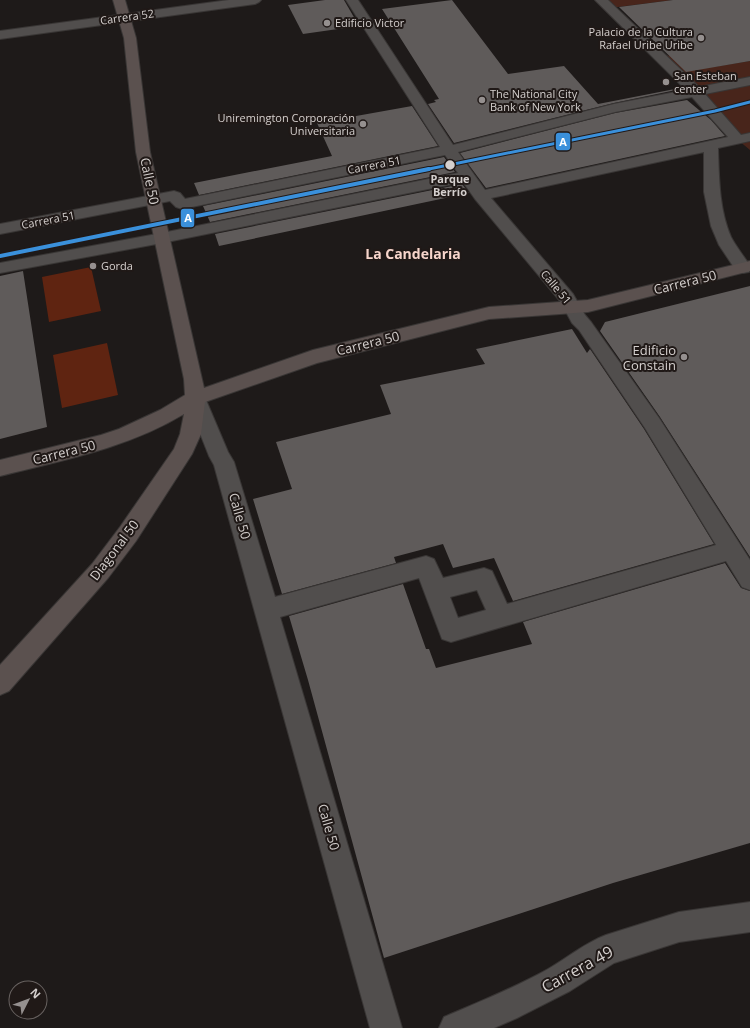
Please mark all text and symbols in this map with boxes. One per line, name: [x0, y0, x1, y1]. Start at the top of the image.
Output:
street label: Carrera 52: [99, 5, 155, 28]
place label: Edificio Victor: [335, 15, 405, 30]
marker: Edificio Victor: [322, 18, 332, 28]
place label: Palacio de la Cultura Rafael Uribe Uribe: [589, 24, 693, 52]
marker: Palacio de la Cultura Rafael Uribe Uribe: [696, 33, 706, 43]
place label: San Esteban center: [674, 68, 737, 96]
marker: San Esteban center: [661, 77, 671, 87]
place label: The National City Bank of New York: [490, 86, 581, 114]
marker: The National City Bank of New York: [477, 95, 487, 105]
place label: Uniremington Corporación Universitaria: [218, 110, 355, 138]
marker: Uniremington Corporación Universitaria: [358, 119, 368, 129]
line badge: A: [555, 132, 571, 151]
text: A: [559, 134, 567, 149]
street label: Carrera 51: [346, 152, 402, 177]
street label: Calle 50: [136, 156, 164, 206]
marker: Parque Berrío: [443, 158, 457, 172]
place label: Parque Berrío: [430, 171, 470, 199]
street label: Carrera 51: [20, 207, 76, 232]
line badge: A: [180, 208, 195, 228]
text: A: [184, 210, 192, 225]
district label: La Candelaria: [365, 244, 461, 263]
place label: Gorda: [101, 258, 133, 273]
marker: Gorda: [88, 261, 98, 271]
street label: Calle 51: [538, 266, 575, 307]
street label: Carrera 50: [652, 266, 718, 298]
street label: Carrera 50: [335, 327, 401, 359]
place label: Edificio Constain: [623, 341, 676, 374]
marker: Edificio Constain: [679, 352, 689, 362]
street label: Carrera 50: [31, 436, 97, 468]
street label: Calle 50: [225, 491, 255, 541]
street label: Diagonal 50: [85, 516, 143, 584]
street label: Calle 50: [314, 802, 344, 852]
street label: Carrera 49: [537, 940, 617, 998]
north arrow: [8, 980, 48, 1020]
text: N: [27, 985, 44, 1001]

